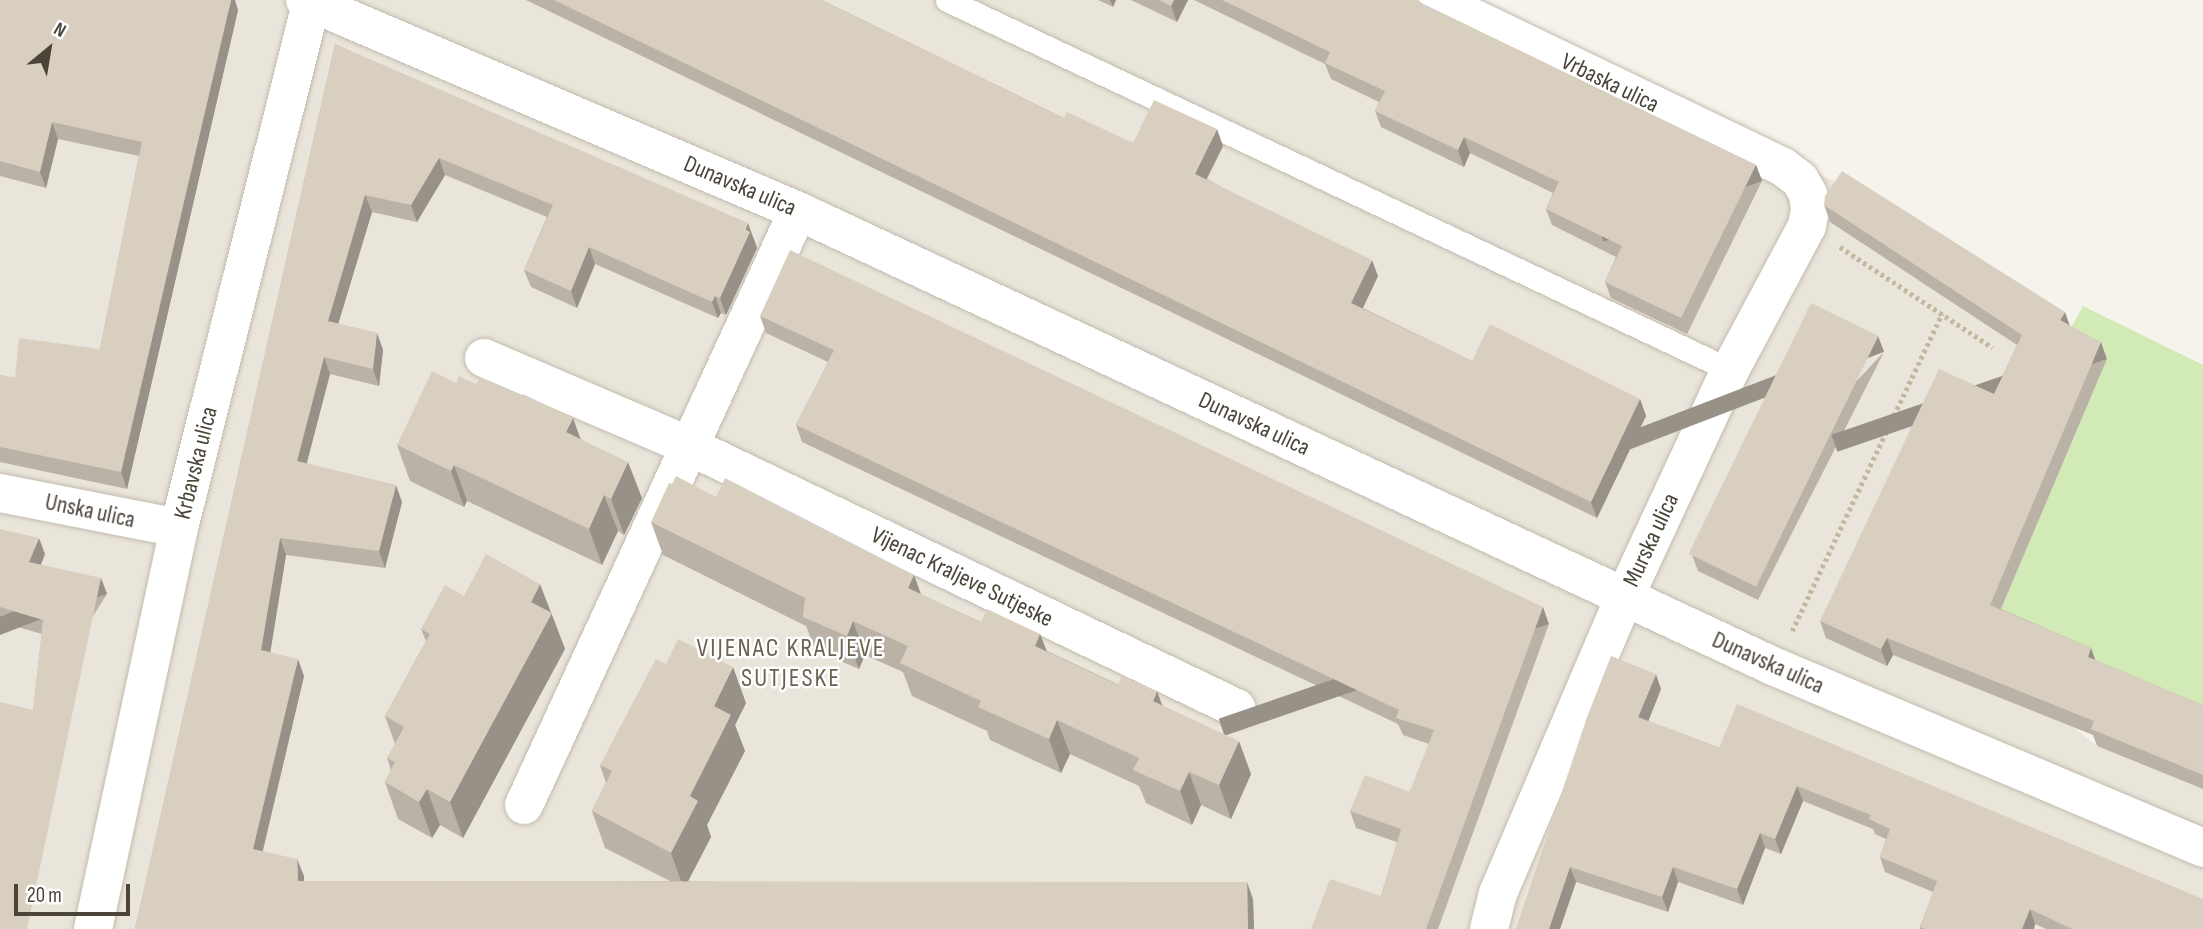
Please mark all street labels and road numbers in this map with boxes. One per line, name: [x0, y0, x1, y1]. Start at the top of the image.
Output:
street label: Vrbaska ulica: [1556, 47, 1664, 119]
street label: Dunavska ulica: [679, 149, 801, 223]
street label: Dunavska ulica: [1194, 386, 1314, 462]
street label: Krbavska ulica: [168, 404, 224, 522]
street label: Unska ulica: [43, 487, 137, 535]
street label: Murska ulica: [1617, 489, 1685, 591]
street label: Vijenac Kraljeve Sutjeske: [866, 521, 1058, 633]
street label: Dunavska ulica: [1708, 626, 1828, 700]

